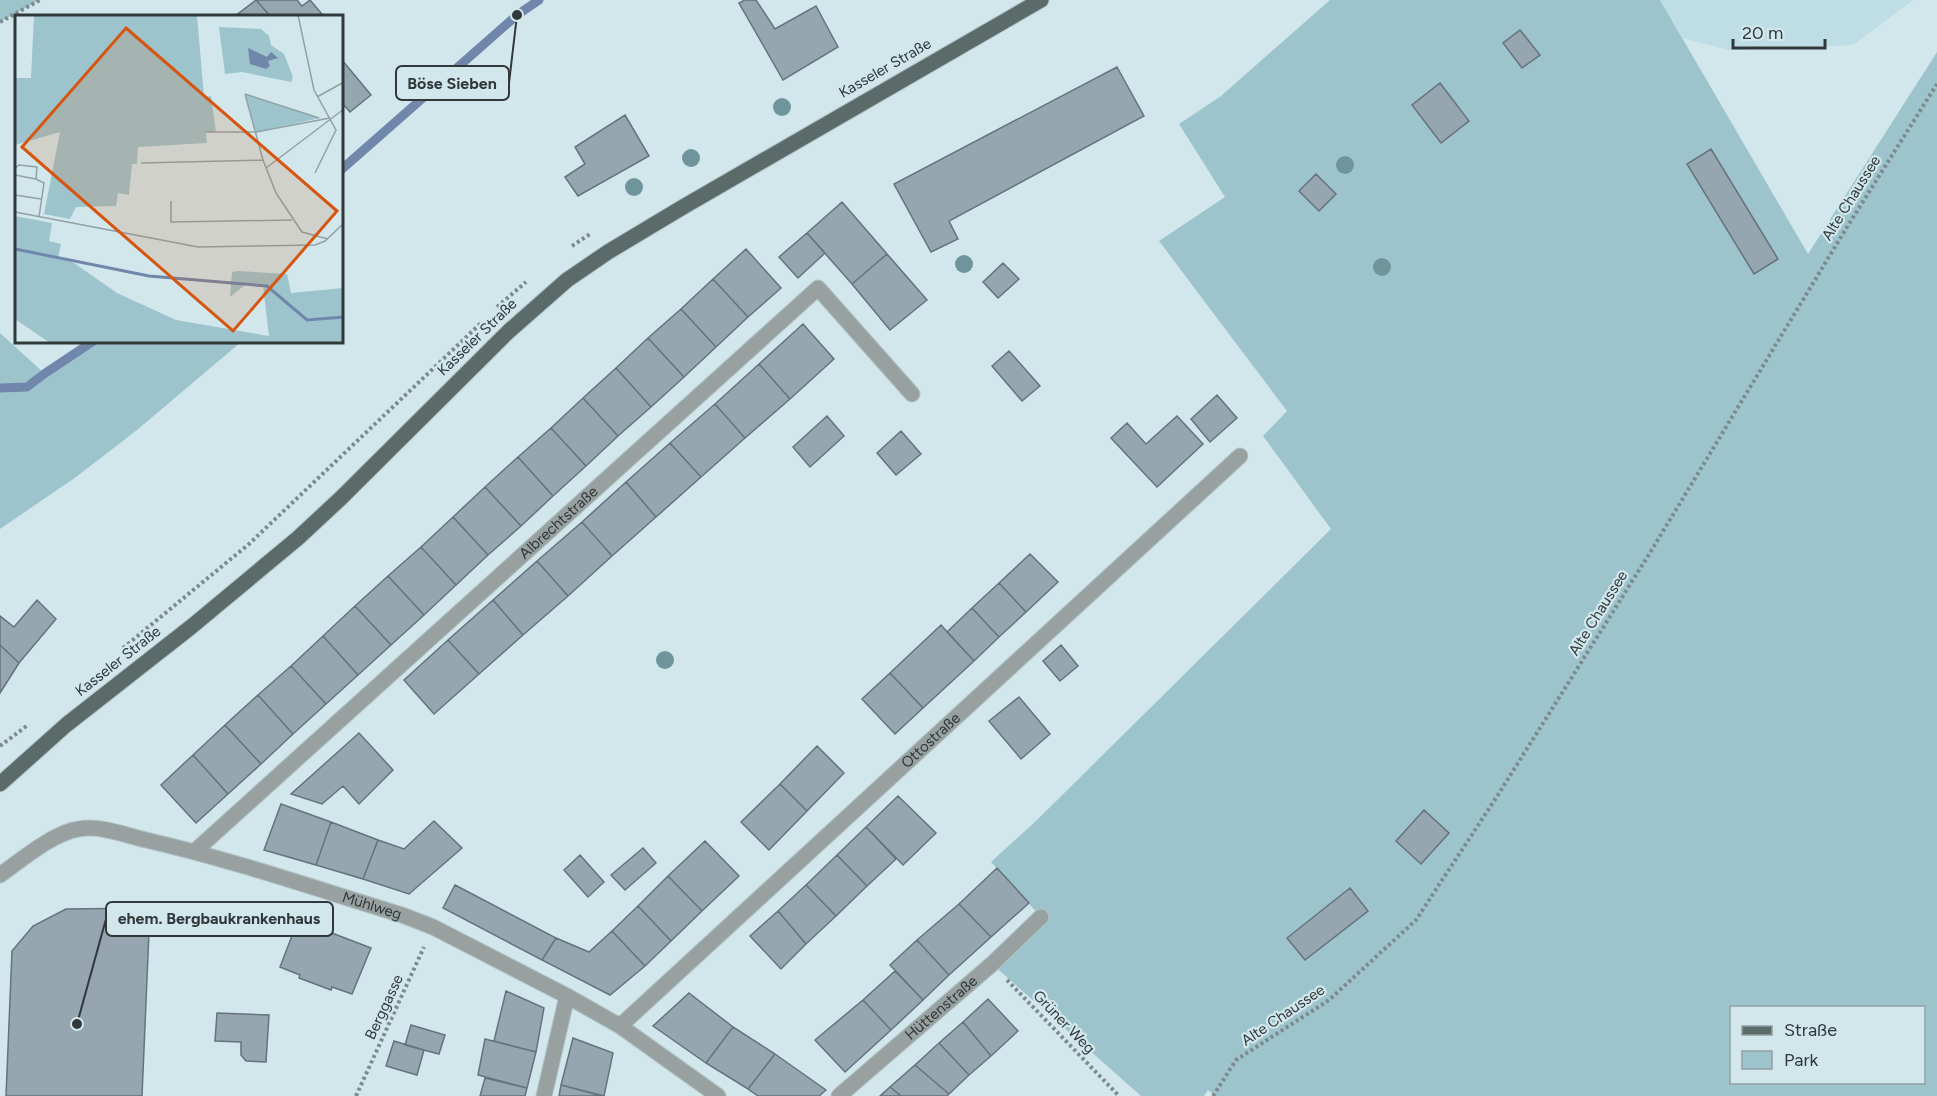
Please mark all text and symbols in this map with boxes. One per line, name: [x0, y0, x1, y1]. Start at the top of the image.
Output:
scale bar: [1733, 12, 1824, 50]
inset map: [15, 15, 344, 344]
text: 20 m: [1742, 22, 1783, 44]
street label: Kasseler Straße: [836, 34, 934, 102]
callout: Böse Sieben: [396, 66, 509, 100]
text: Böse Sieben: [407, 74, 497, 93]
street label: Alte Chaussee: [1818, 152, 1884, 244]
street label: Kasseler Straße: [434, 295, 520, 379]
street label: Albrechtstraße: [515, 482, 602, 563]
street label: Alte Chaussee: [1565, 567, 1631, 659]
street label: Kasseler Straße: [72, 622, 164, 700]
street label: Ottostraße: [897, 709, 964, 772]
street label: Mühlweg: [340, 888, 404, 923]
callout: ehem. Bergbaukrankenhaus: [106, 902, 333, 936]
text: ehem. Bergbaukrankenhaus: [118, 909, 321, 928]
street label: Berggasse: [361, 972, 407, 1042]
street label: Hüttenstraße: [901, 972, 981, 1044]
street label: Alte Chaussee: [1238, 981, 1328, 1049]
street label: Grüner Weg: [1029, 987, 1099, 1057]
legend: [1730, 1006, 1925, 1084]
text: Straße: [1784, 1019, 1837, 1041]
text: Park: [1784, 1049, 1819, 1071]

